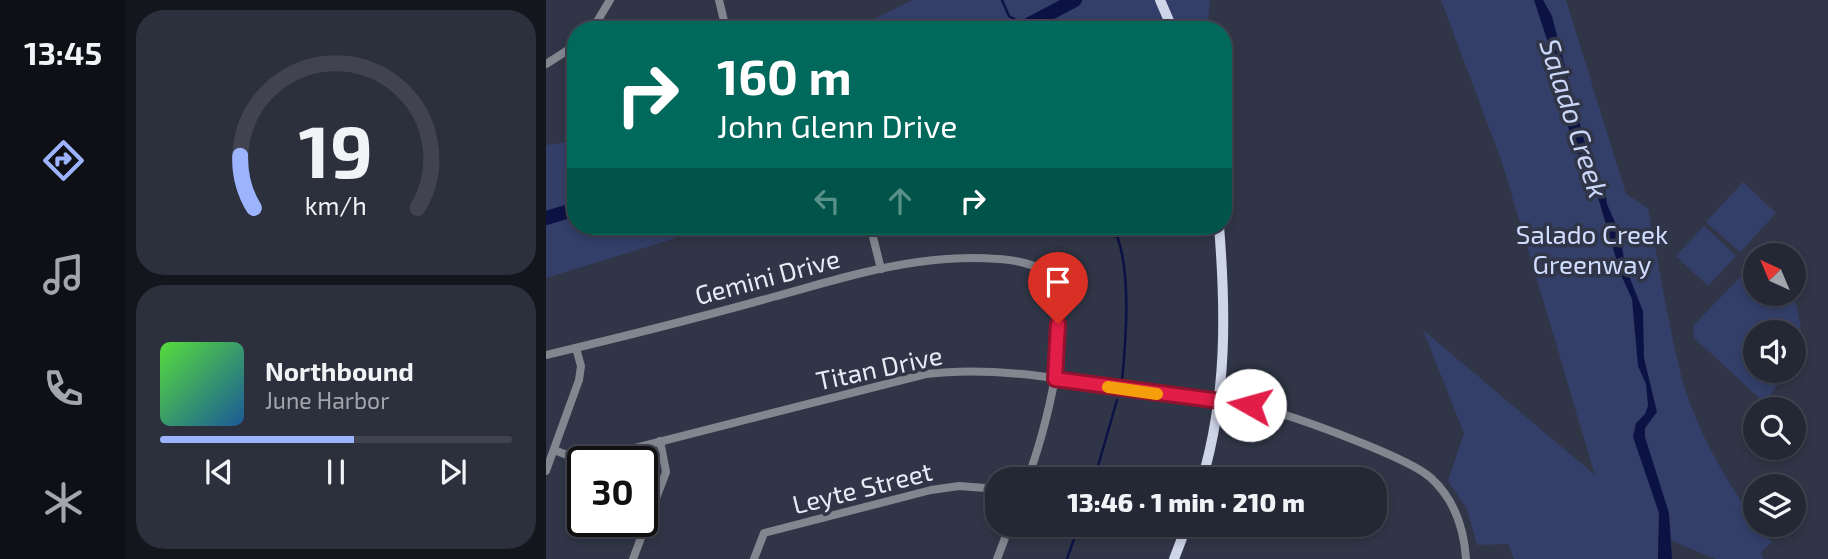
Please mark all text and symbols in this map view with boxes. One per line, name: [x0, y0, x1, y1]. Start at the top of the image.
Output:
text: 13:45: [24, 33, 102, 71]
water label: Salado Creek: [1533, 34, 1617, 202]
text: 160 m: [717, 46, 852, 105]
icon: right: [602, 49, 693, 140]
text: 19: [299, 106, 373, 194]
text: John Glenn Drive: [717, 106, 957, 144]
icon: directions: [39, 136, 88, 185]
icon: left: [808, 182, 846, 220]
icon: ahead: [881, 182, 919, 220]
icon: right: [954, 182, 992, 220]
text: km/h: [305, 190, 367, 220]
park label: Salado Creek Greenway: [1516, 218, 1668, 279]
street label: Gemini Drive: [691, 242, 843, 310]
north arrow: [1743, 243, 1806, 306]
map controls: [1743, 243, 1806, 537]
icon: music: [39, 250, 88, 299]
pin: [1028, 252, 1088, 324]
icon: arrive: [1039, 263, 1077, 301]
button: sound: [1743, 320, 1806, 383]
street label: Titan Drive: [813, 338, 945, 396]
text: Northbound: [265, 355, 414, 386]
icon: phone: [39, 364, 88, 413]
position arrow: [1213, 368, 1287, 442]
text: June Harbor: [265, 386, 389, 414]
button: search: [1743, 397, 1806, 460]
speed limit sign: 30: [567, 446, 658, 537]
icon: previous: [200, 453, 238, 491]
icon: pause: [317, 453, 355, 491]
icon: next: [434, 453, 472, 491]
street label: Leyte Street: [789, 455, 935, 519]
button: layers: [1743, 474, 1806, 537]
icon: climate: [39, 478, 88, 527]
text: 13:46 · 1 min · 210 m: [1067, 486, 1305, 517]

